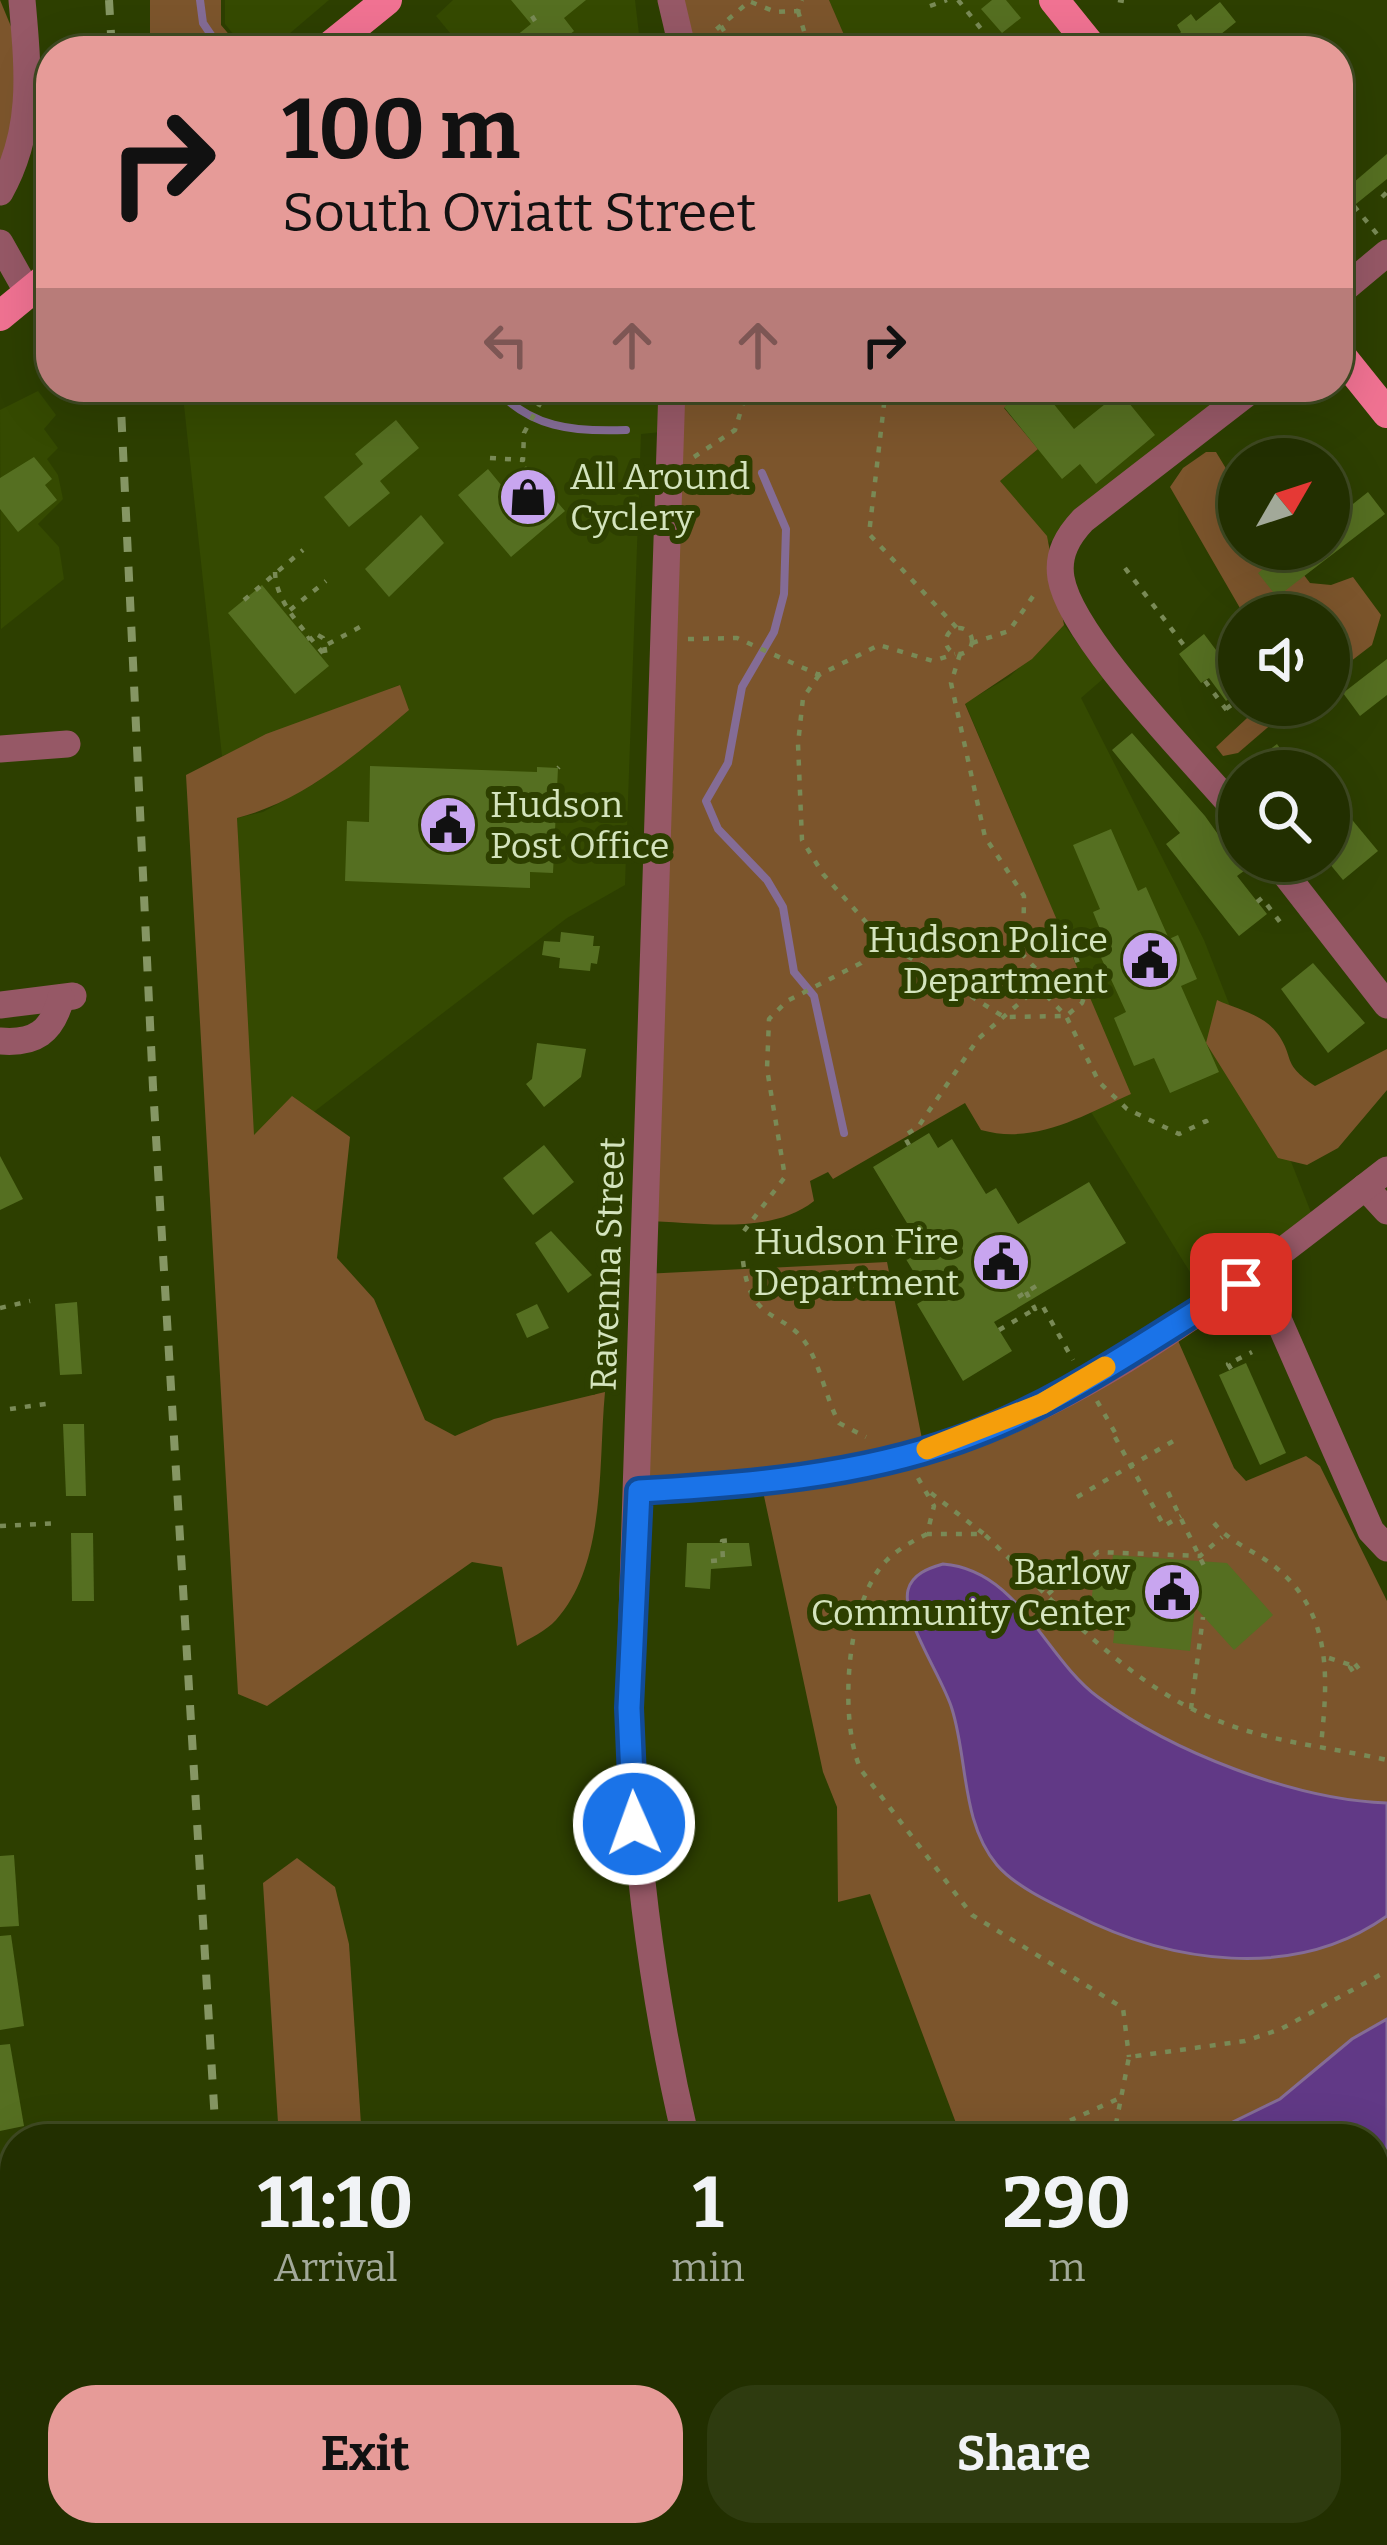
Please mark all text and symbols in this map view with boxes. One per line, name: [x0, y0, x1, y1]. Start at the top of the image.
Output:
text: 100 m: [282, 79, 520, 180]
icon: right: [84, 84, 240, 240]
text: South Oviatt Street: [282, 181, 756, 245]
icon: left: [473, 312, 539, 378]
icon: ahead: [599, 312, 665, 378]
icon: ahead: [725, 312, 791, 378]
icon: right: [851, 312, 917, 378]
north arrow: [1218, 438, 1350, 570]
map controls: [1218, 438, 1350, 882]
place label: All Around Cyclery: [570, 455, 750, 540]
shop icon: All Around Cyclery: [497, 466, 559, 528]
button: sound: [1218, 594, 1350, 726]
button: search: [1218, 750, 1350, 882]
place label: Hudson Post Office: [490, 783, 669, 868]
public building icon: Hudson Post Office: [417, 794, 479, 856]
place label: Hudson Police Department: [868, 918, 1108, 1003]
public building icon: Hudson Police Department: [1119, 929, 1181, 991]
street label: Ravenna Street: [582, 1136, 634, 1392]
place label: Hudson Fire Department: [754, 1220, 959, 1305]
public building icon: Hudson Fire Department: [970, 1231, 1032, 1293]
pin: [1190, 1233, 1292, 1335]
icon: arrive: [1208, 1251, 1274, 1317]
place label: Barlow Community Center: [811, 1550, 1130, 1635]
public building icon: Barlow Community Center: [1141, 1561, 1203, 1623]
position arrow: [571, 1761, 697, 1887]
text: 11:10: [258, 2160, 414, 2246]
text: 1: [692, 2160, 724, 2246]
text: 290: [1002, 2160, 1131, 2246]
text: Arrival: [274, 2245, 397, 2291]
text: min: [671, 2245, 745, 2291]
text: m: [1048, 2245, 1085, 2291]
button: Exit: [48, 2385, 683, 2523]
button: Share: [707, 2385, 1341, 2523]

